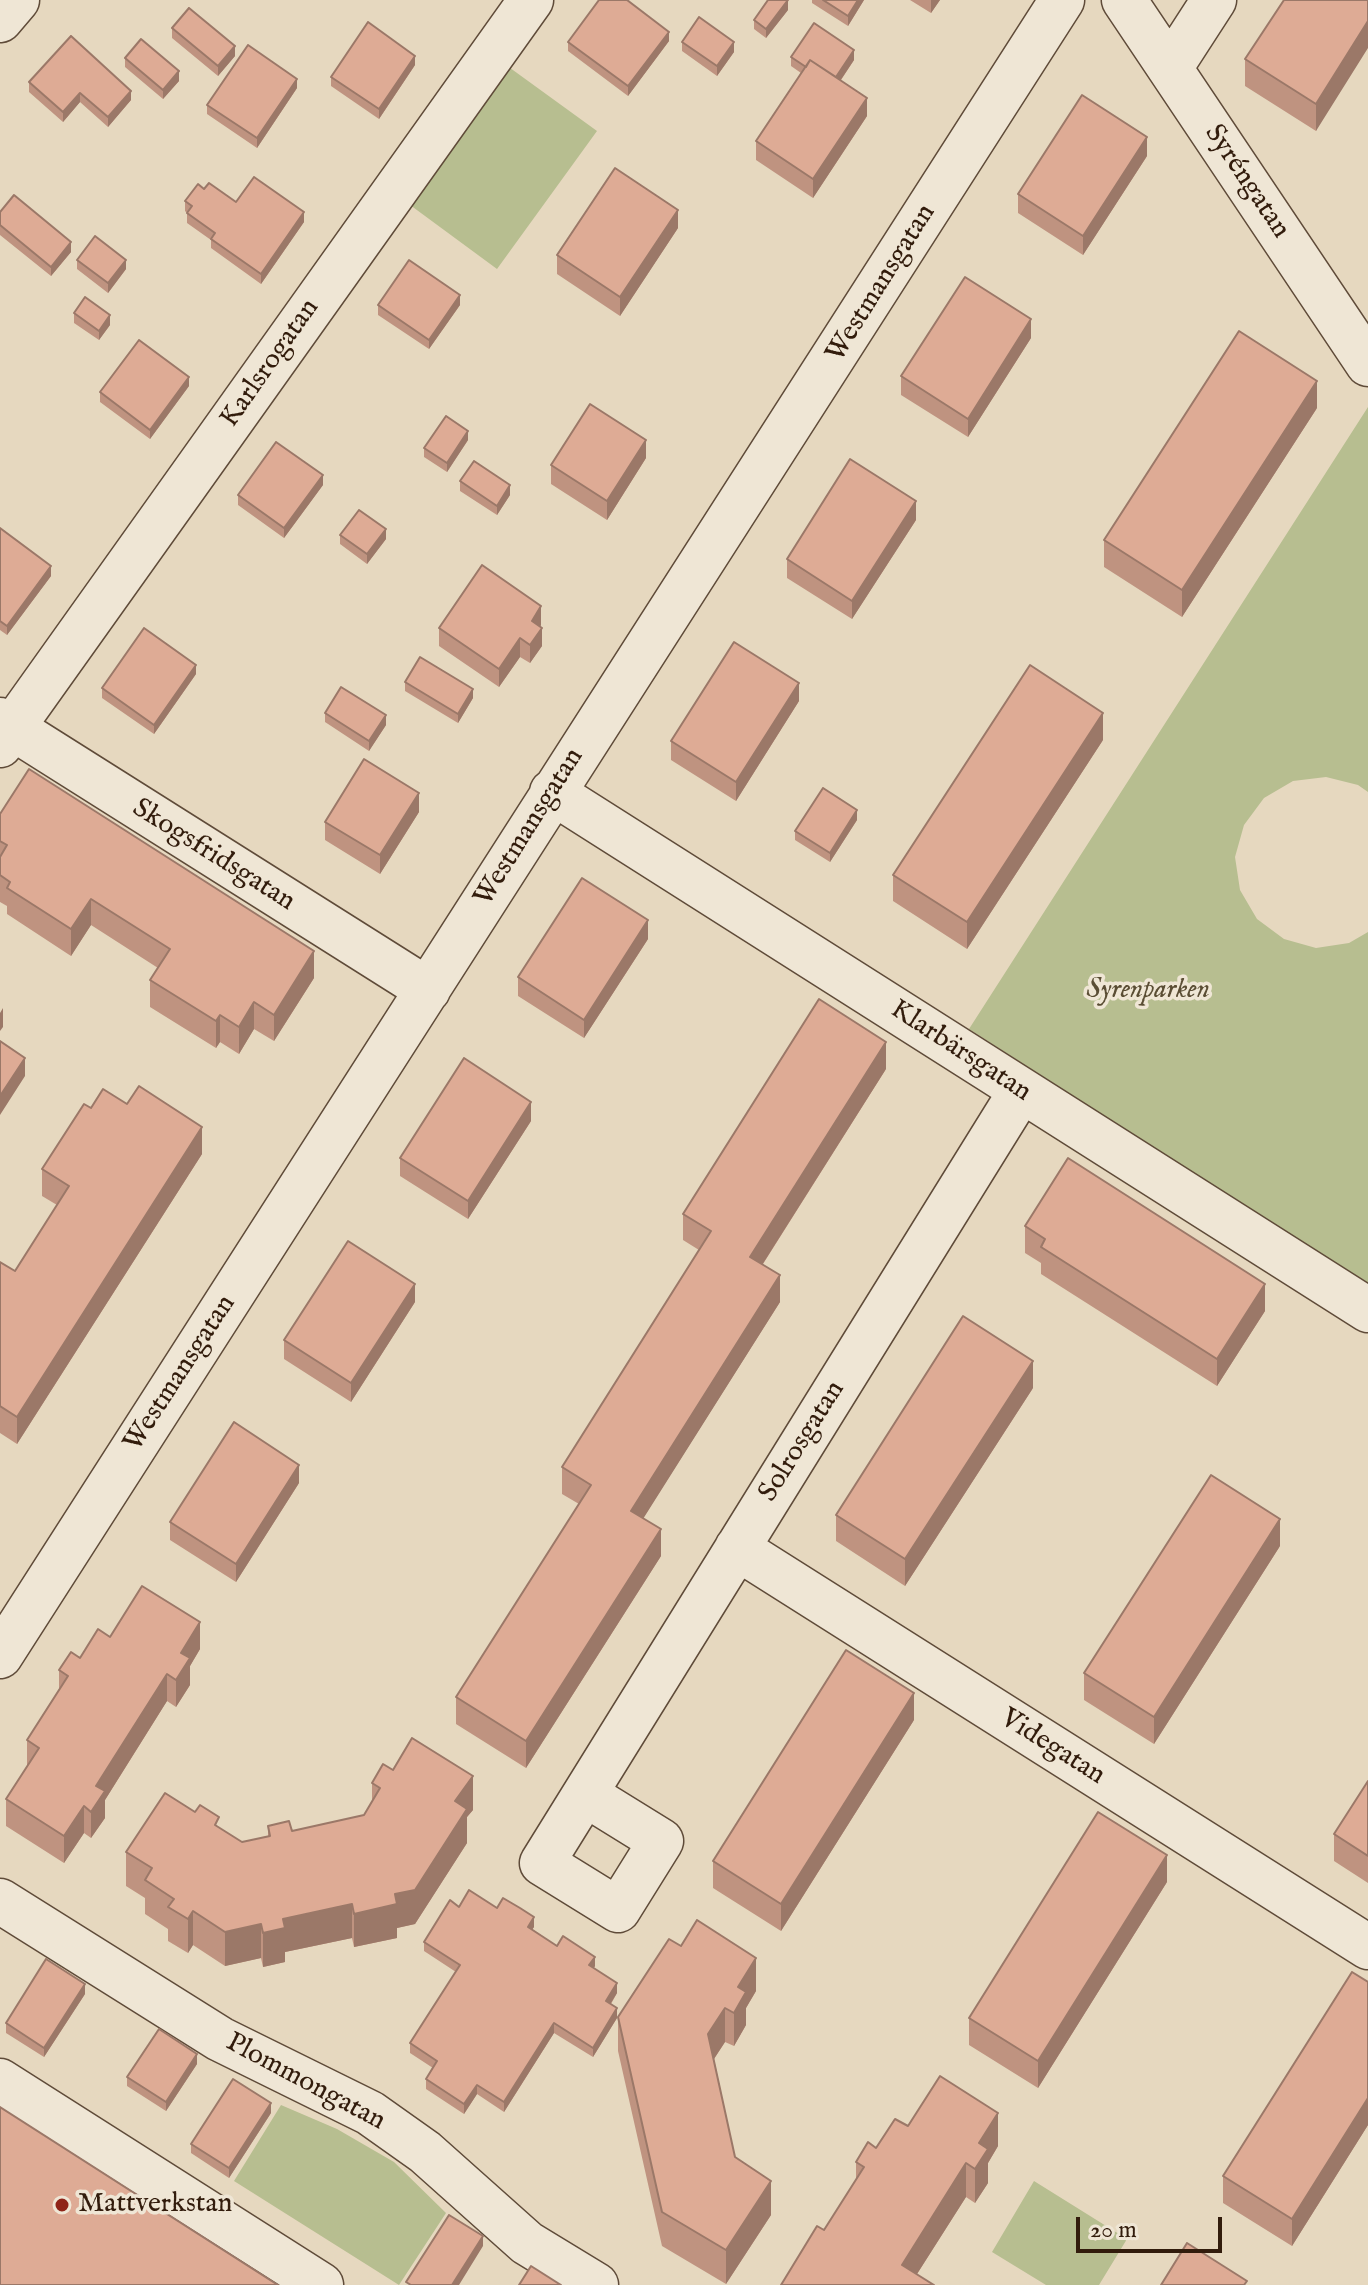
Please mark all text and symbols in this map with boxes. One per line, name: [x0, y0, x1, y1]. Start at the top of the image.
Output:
street label: Syréngatan: [1196, 119, 1296, 245]
street label: Westmansgatan: [820, 199, 944, 369]
street label: Karlsrogatan: [214, 293, 328, 435]
street label: Westmansgatan: [468, 743, 592, 913]
street label: Skogsfridsgatan: [125, 793, 301, 919]
park label: Syrenparken: [1086, 974, 1210, 1008]
street label: Klarbärsgatan: [883, 994, 1037, 1110]
street label: Westmansgatan: [118, 1289, 244, 1459]
street label: Solrosgatan: [753, 1375, 853, 1509]
street label: Videgatan: [993, 1703, 1111, 1793]
street label: Plommongatan: [220, 2027, 390, 2139]
place label: Mattverkstan: [78, 2188, 232, 2222]
marker: Mattverkstan: [53, 2196, 71, 2214]
scale bar: [1080, 2201, 1226, 2251]
text: 20 m: [1090, 2215, 1137, 2246]

